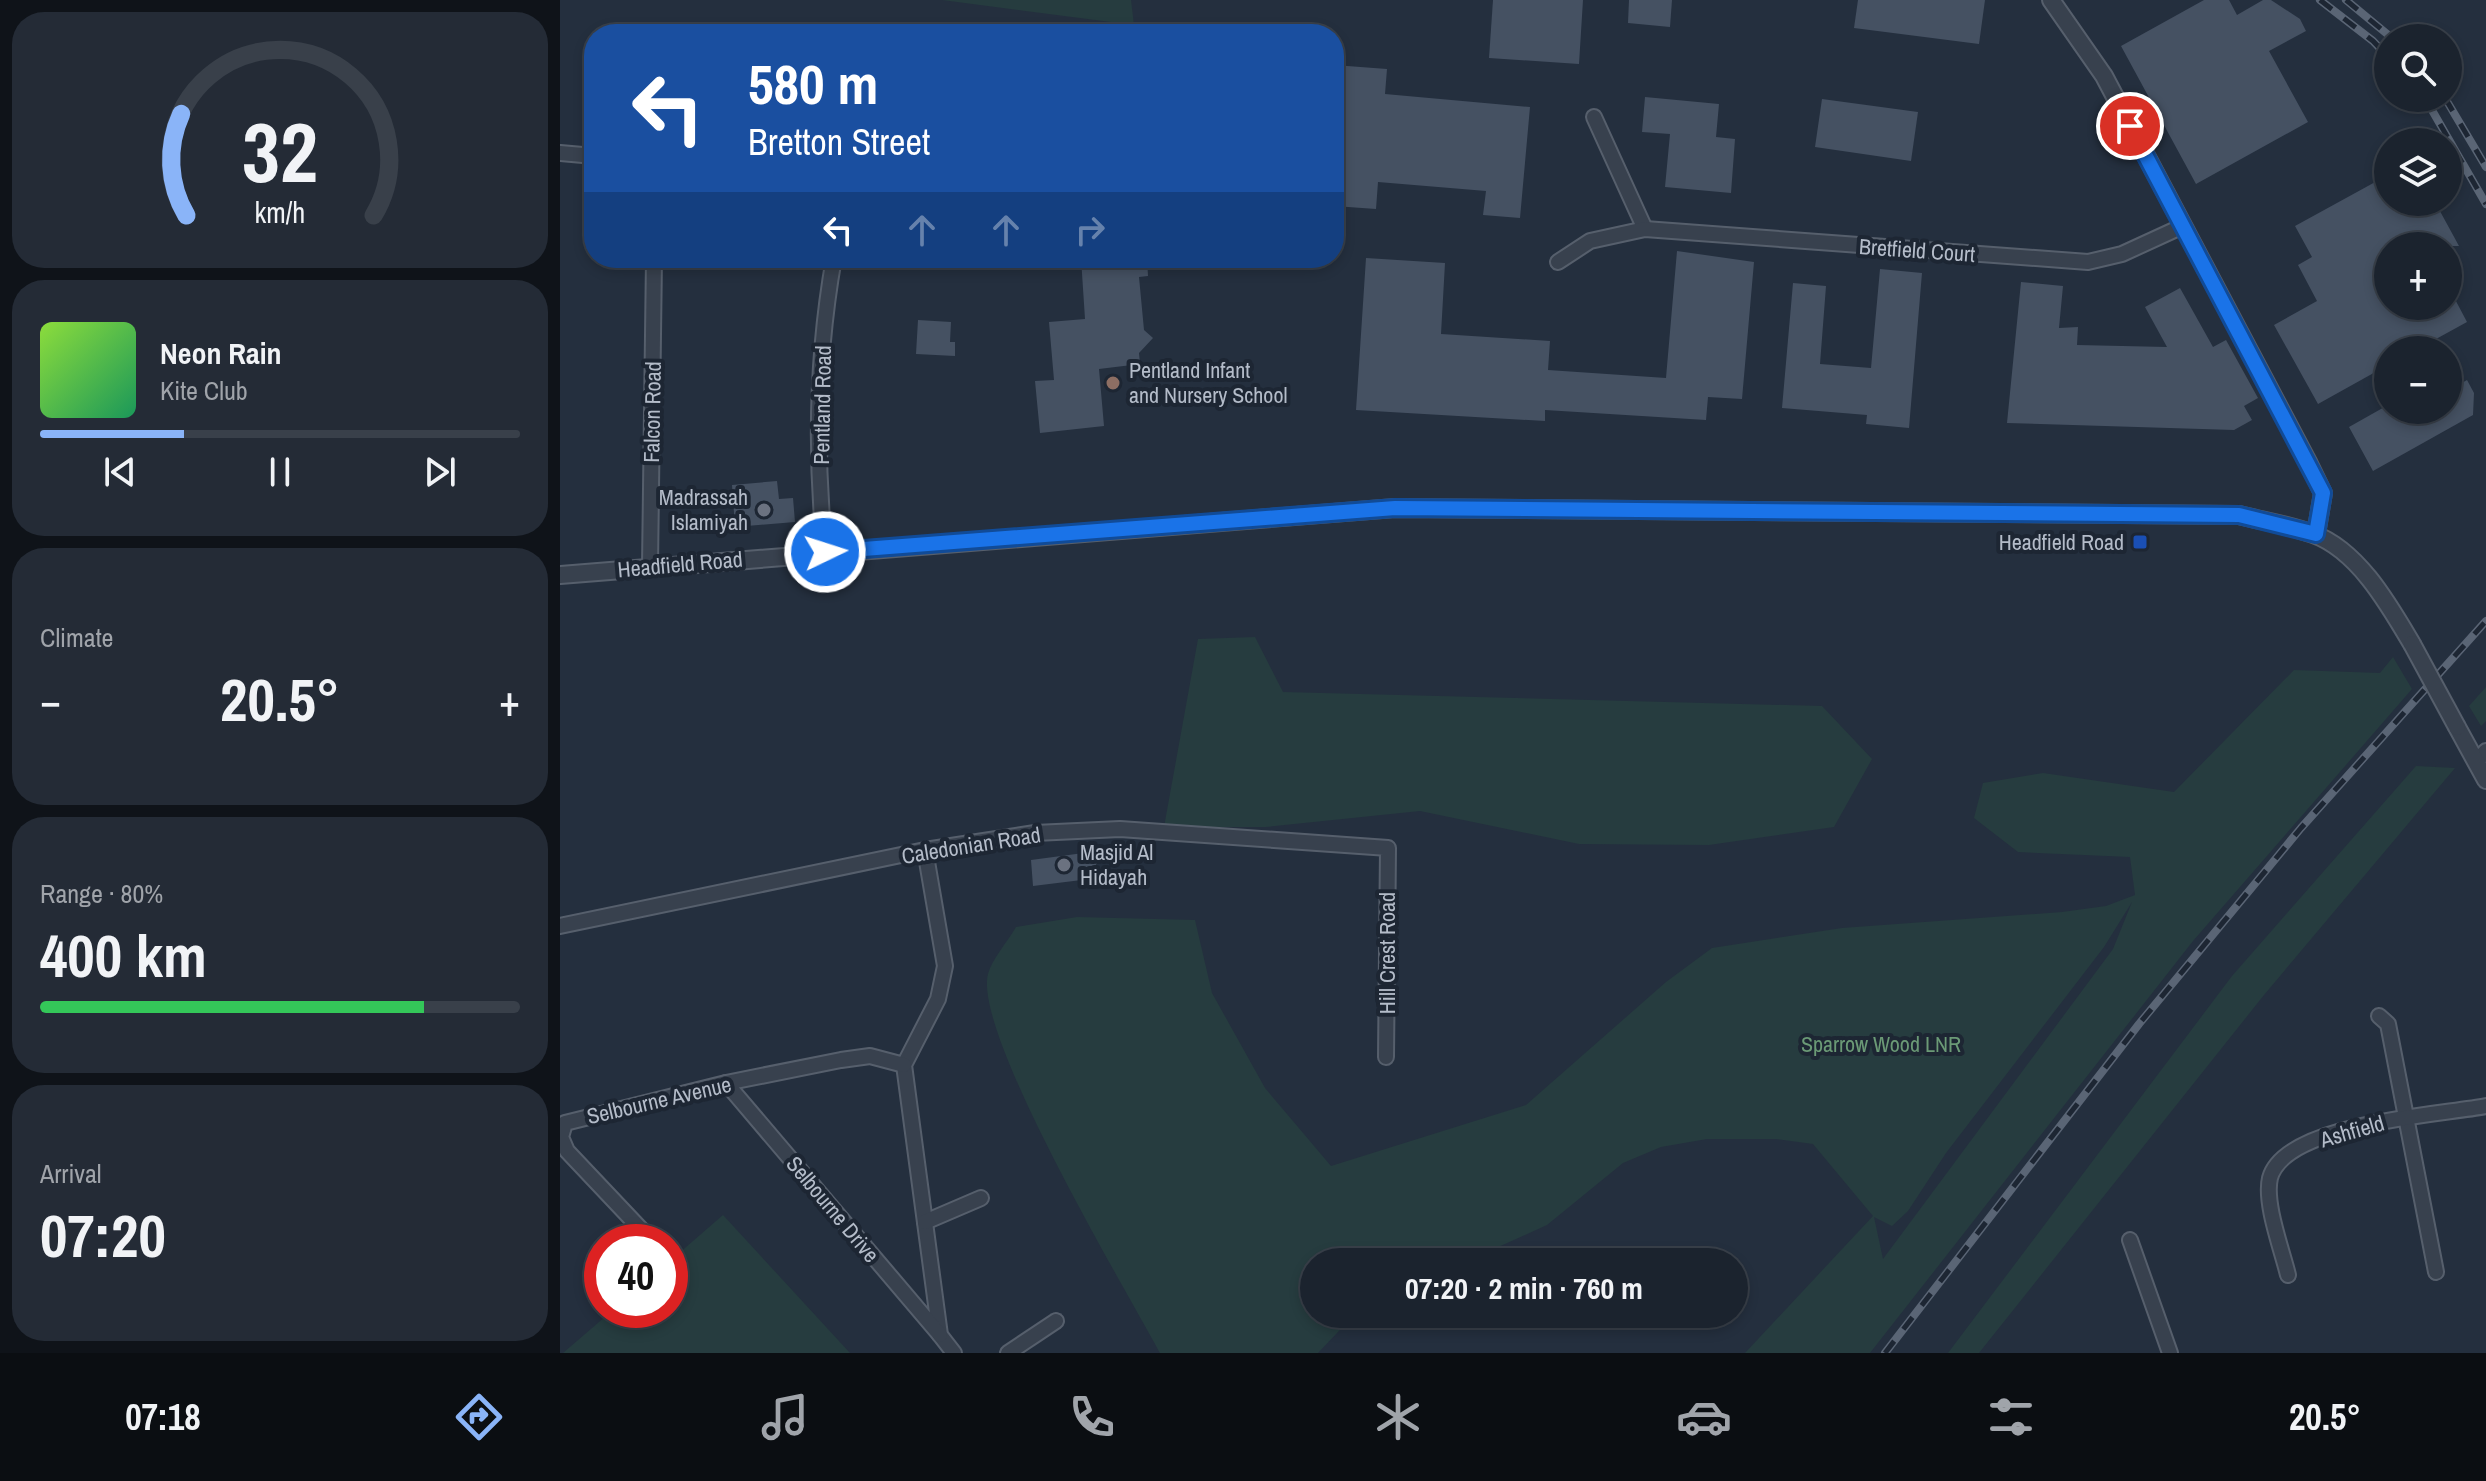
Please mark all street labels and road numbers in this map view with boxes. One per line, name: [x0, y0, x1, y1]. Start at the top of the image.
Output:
street label: Bretfield Court: [1858, 231, 1976, 269]
street label: Pentland Road: [806, 345, 838, 465]
street label: Falcon Road: [636, 361, 668, 463]
street label: Headfield Road: [616, 544, 744, 584]
street label: Caledonian Road: [899, 819, 1043, 871]
street label: Hill Crest Road: [1372, 892, 1402, 1014]
street label: Selbourne Avenue: [584, 1069, 734, 1131]
street label: Ashfield: [2316, 1108, 2387, 1155]
street label: Selbourne Drive: [780, 1149, 886, 1269]

